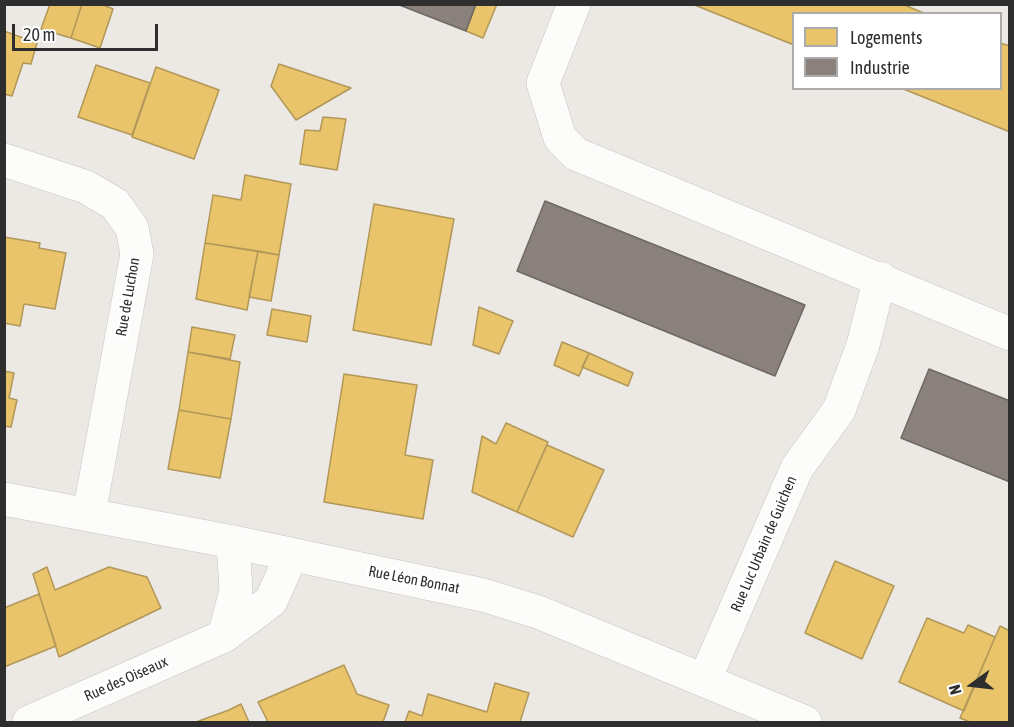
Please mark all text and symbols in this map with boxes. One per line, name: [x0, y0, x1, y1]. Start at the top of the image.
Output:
scale bar: [15, 12, 160, 50]
legend: [792, 12, 1002, 90]
text: 20 m: [23, 24, 55, 45]
text: Logements: [850, 27, 922, 48]
text: Industrie: [850, 57, 910, 78]
street label: Rue de Luchon: [112, 256, 144, 338]
street label: Rue Luc Urbain de Guichen: [727, 473, 801, 615]
street label: Rue Léon Bonnat: [367, 562, 461, 598]
street label: Rue des Oiseaux: [81, 653, 171, 705]
north arrow: [942, 655, 1002, 715]
text: N: [945, 683, 965, 697]

